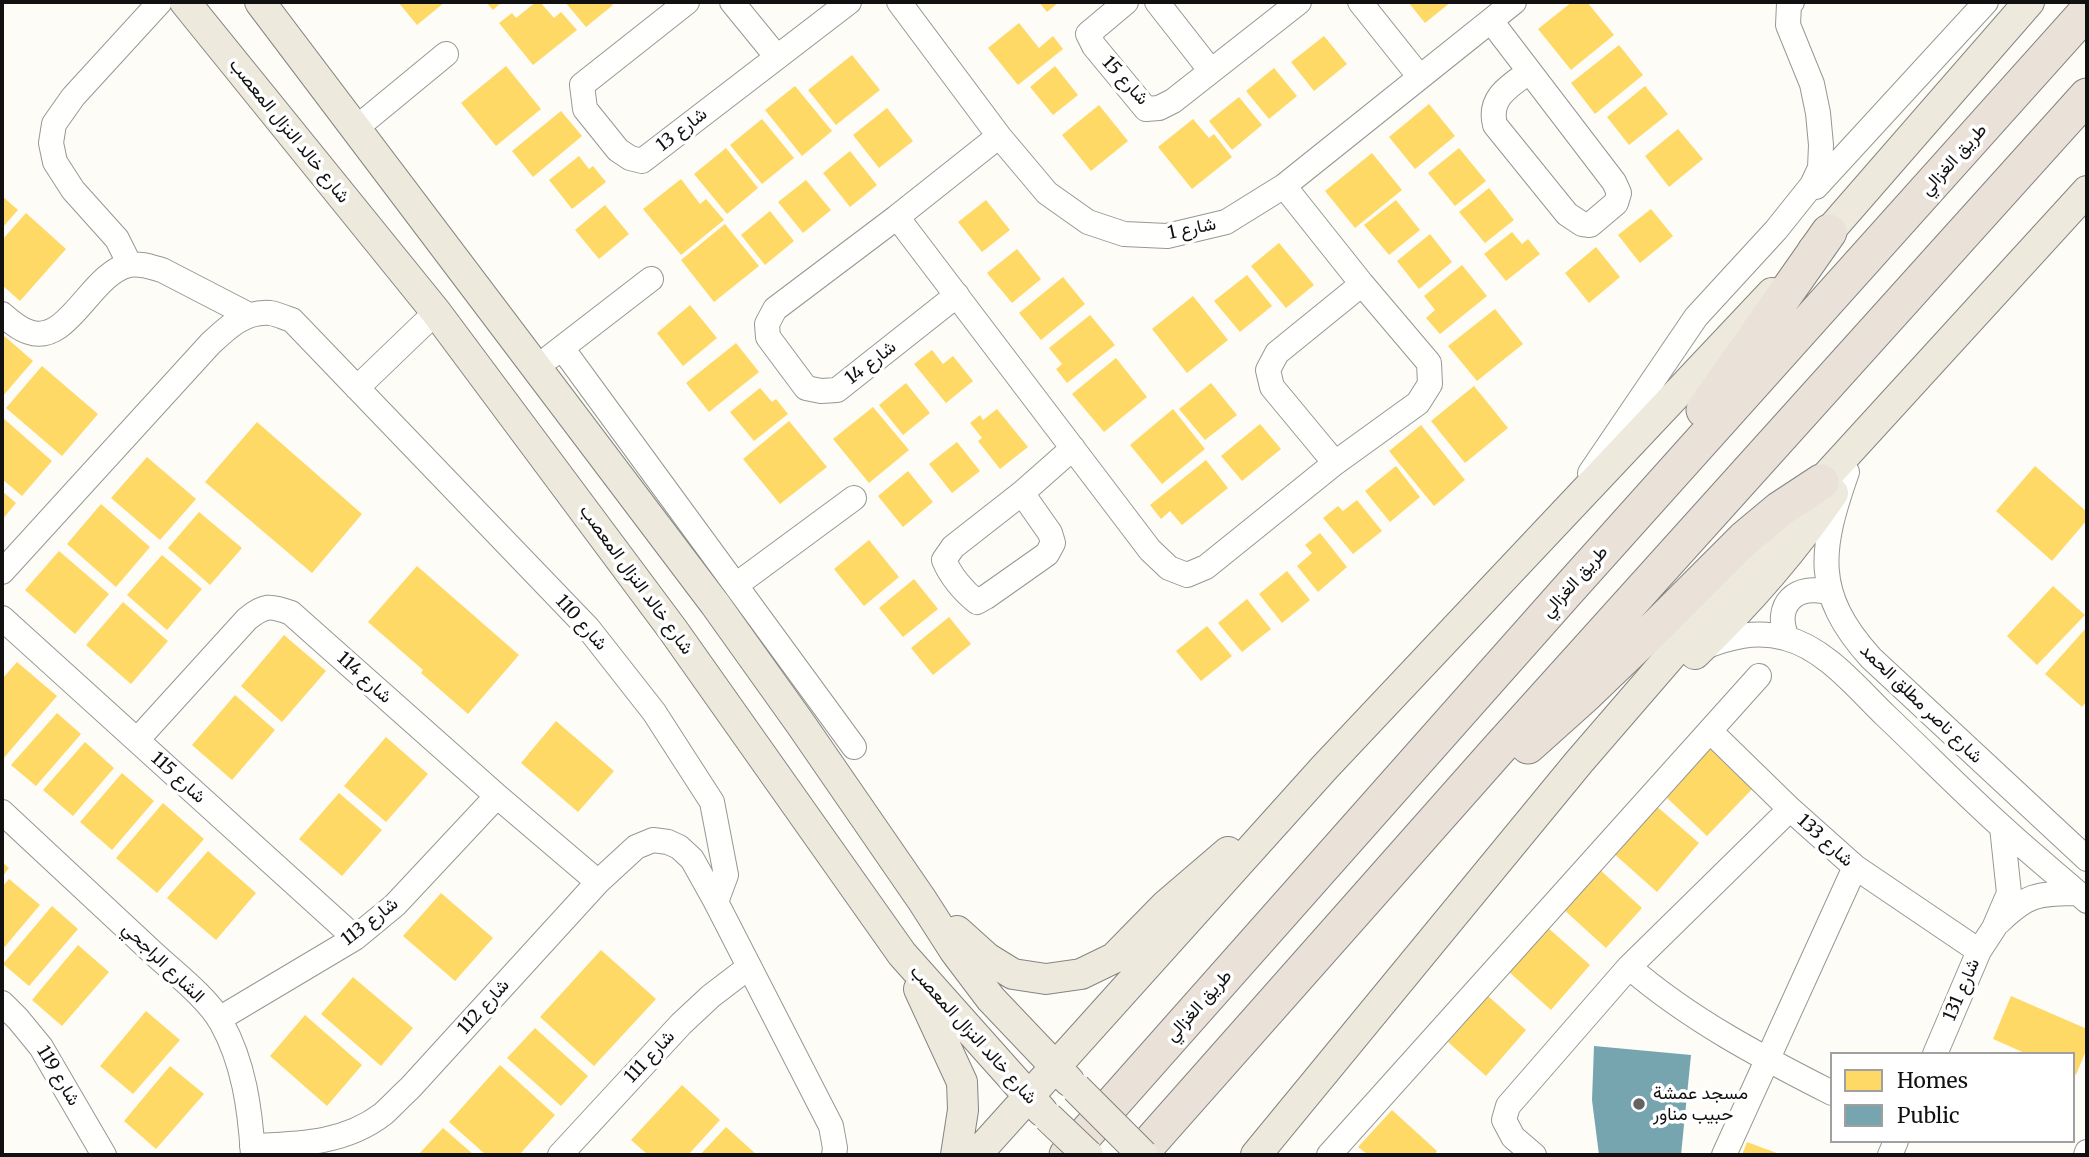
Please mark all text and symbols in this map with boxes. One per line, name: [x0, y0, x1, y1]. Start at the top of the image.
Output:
street label: شارع 15: [1097, 52, 1153, 110]
street label: شارع خالد النزال المعصب: [224, 54, 354, 208]
street label: شارع 13: [652, 104, 712, 156]
street label: طريق الغزالي: [1916, 120, 1992, 200]
street label: شارع 1: [1166, 213, 1218, 245]
street label: شارع 14: [841, 336, 901, 390]
street label: شارع خالد النزال المعصب: [574, 501, 698, 659]
street label: طريق الغزالي: [1537, 542, 1613, 622]
street label: شارع 110: [551, 591, 611, 655]
street label: شارع ناصر مطلق الحمد: [1855, 640, 1987, 768]
street label: 114 شارع: [332, 648, 396, 708]
street label: شارع 115: [146, 748, 210, 808]
street label: شارع 133: [1793, 810, 1857, 872]
street label: شارع 113: [337, 893, 403, 951]
street label: الشارع الراجحي: [117, 918, 209, 1008]
street label: شارع 131: [1939, 956, 1985, 1024]
street label: شارع خالد النزال المعصب: [905, 961, 1041, 1109]
street label: طريق الغزالي: [1161, 966, 1237, 1046]
street label: شارع 112: [454, 975, 514, 1039]
street label: شارع 111: [620, 1026, 680, 1088]
street label: شارع 119: [32, 1042, 84, 1110]
legend: [1830, 1052, 2075, 1143]
text: Homes: [1897, 1067, 1968, 1094]
place label: مسجد عمشة حبيب مناور: [1653, 1083, 1748, 1126]
marker: مسجد عمشة حبيب مناور: [1631, 1096, 1647, 1112]
text: Public: [1897, 1102, 1960, 1129]

